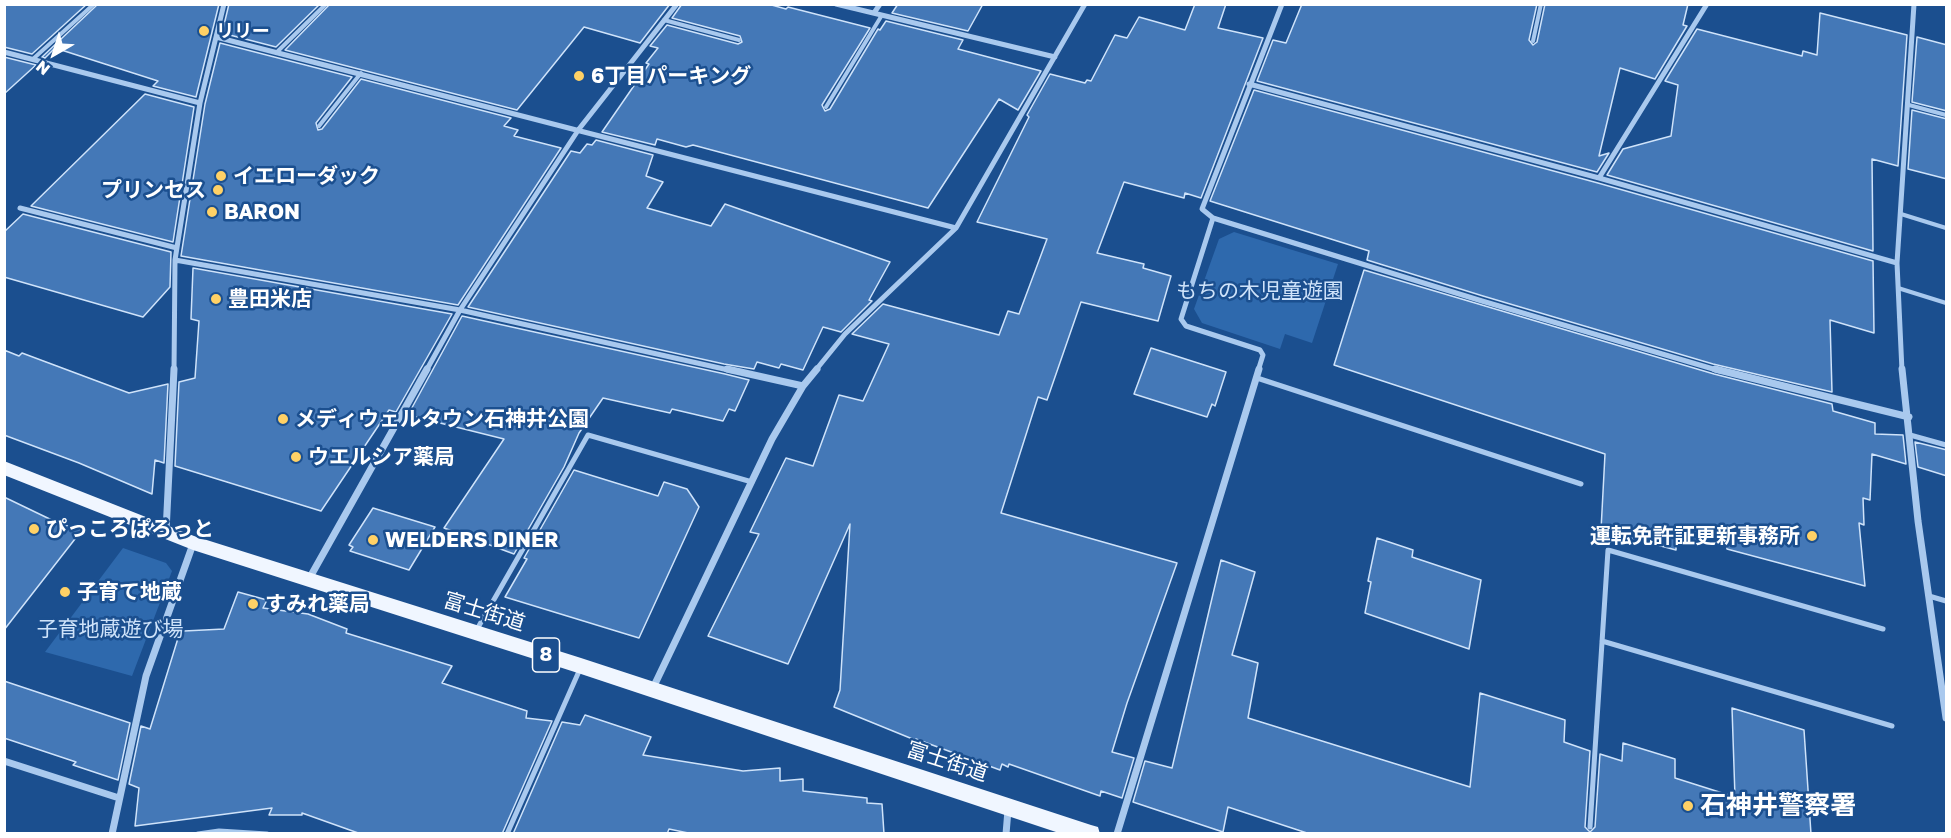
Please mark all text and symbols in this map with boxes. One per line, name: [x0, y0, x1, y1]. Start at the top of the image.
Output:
place label: リリー: [216, 20, 270, 42]
north arrow: [24, 24, 84, 84]
marker: リリー: [197, 24, 211, 38]
text: N: [32, 56, 54, 80]
place label: 6丁目パーキング: [591, 63, 751, 89]
marker: 6丁目パーキング: [572, 69, 586, 83]
place label: イエローダック: [233, 163, 380, 189]
marker: イエローダック: [214, 169, 228, 183]
place label: プリンセス: [101, 177, 206, 203]
marker: プリンセス: [211, 183, 225, 197]
place label: BARON: [224, 199, 300, 225]
marker: BARON: [205, 205, 219, 219]
park label: もちの木児童遊園: [1176, 278, 1344, 304]
place label: 豊田米店: [228, 286, 312, 312]
marker: 豊田米店: [209, 292, 223, 306]
place label: メディウェルタウン石神井公園: [295, 406, 589, 432]
marker: メディウェルタウン石神井公園: [276, 412, 290, 426]
place label: ウエルシア薬局: [308, 444, 455, 470]
marker: ウエルシア薬局: [289, 450, 303, 464]
place label: ぴっころぱろっと: [46, 516, 214, 542]
marker: ぴっころぱろっと: [27, 522, 41, 536]
place label: 運転免許証更新事務所: [1590, 523, 1800, 549]
place label: WELDERS DINER: [385, 527, 559, 553]
marker: 運転免許証更新事務所: [1805, 529, 1819, 543]
marker: WELDERS DINER: [366, 533, 380, 547]
place label: 子育て地蔵: [77, 579, 182, 605]
marker: 子育て地蔵: [58, 585, 72, 599]
street label: 富士街道: [440, 588, 528, 636]
place label: すみれ薬局: [265, 591, 370, 617]
marker: すみれ薬局: [246, 597, 260, 611]
park label: 子育地蔵遊び場: [37, 616, 183, 642]
road number: 8: [532, 638, 560, 672]
street label: 富士街道: [903, 737, 991, 787]
place label: 石神井警察署: [1700, 790, 1856, 822]
marker: 石神井警察署: [1681, 799, 1695, 813]

